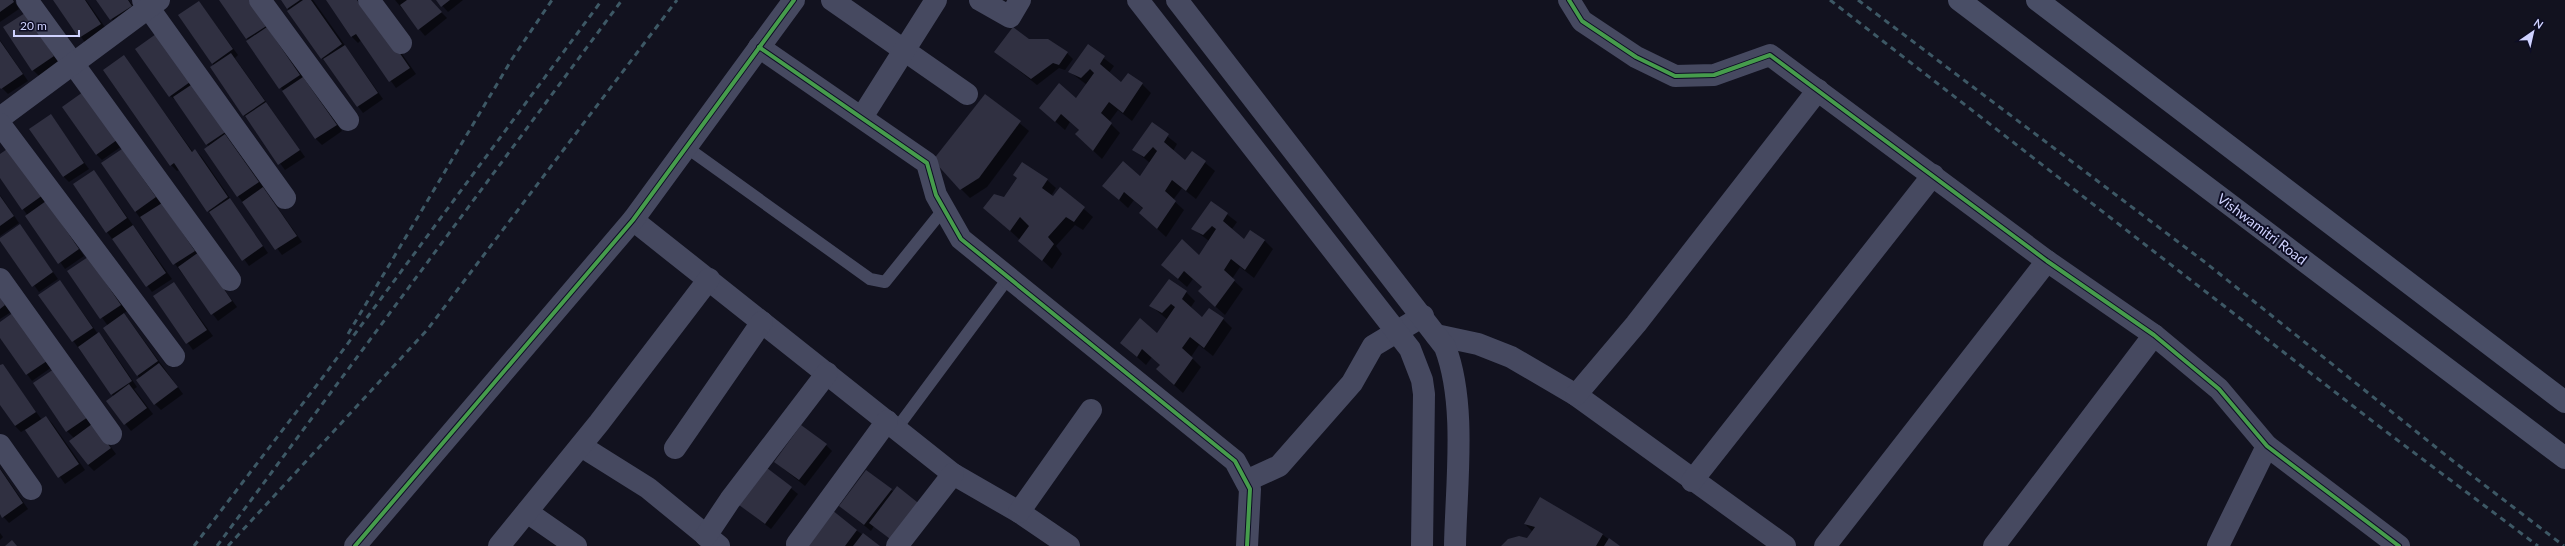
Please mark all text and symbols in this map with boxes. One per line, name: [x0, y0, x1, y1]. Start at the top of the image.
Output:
scale bar: [14, 12, 79, 38]
north arrow: [2513, 12, 2553, 52]
text: N: [2532, 16, 2546, 31]
text: 20 m: [20, 18, 47, 33]
street label: Vishwamitri Road: [2214, 189, 2310, 268]

